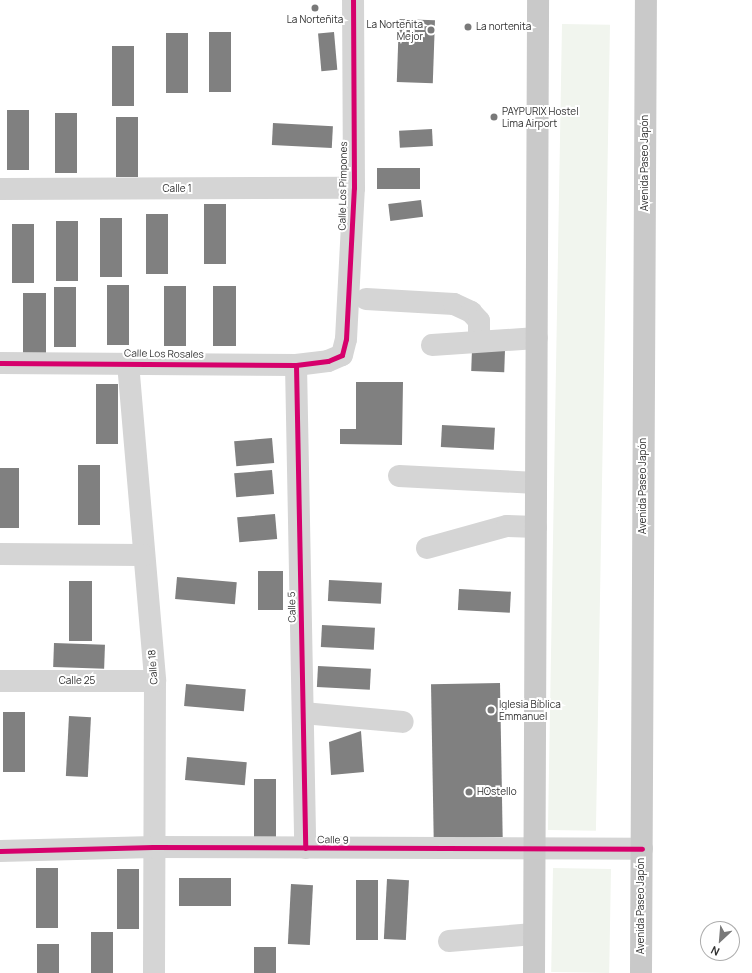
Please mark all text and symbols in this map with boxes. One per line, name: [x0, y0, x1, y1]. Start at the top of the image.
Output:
marker: La Norteñita: [310, 3, 320, 13]
place label: La Norteñita: [287, 14, 343, 26]
place label: La Norteñita Mejor: [366, 18, 423, 42]
place label: La nortenita: [476, 21, 531, 33]
marker: La nortenita: [463, 22, 473, 32]
marker: La Norteñita Mejor: [426, 25, 436, 35]
place label: PAYPURIX Hostel Lima Airport: [502, 105, 579, 128]
marker: PAYPURIX Hostel Lima Airport: [489, 112, 499, 122]
street label: Avenida Paseo Japón: [639, 115, 651, 211]
street label: Calle Los Pimpones: [336, 141, 350, 231]
street label: Calle 1: [162, 183, 192, 195]
street label: Calle Los Rosales: [124, 347, 204, 361]
street label: Avenida Paseo Japón: [637, 438, 649, 534]
street label: Calle 5: [286, 591, 298, 623]
street label: Calle 18: [146, 649, 160, 685]
street label: Calle 25: [59, 675, 95, 687]
place label: Iglesia Bíblica Emmanuel: [499, 698, 561, 722]
marker: Iglesia Bíblica Emmanuel: [486, 705, 496, 715]
place label: HOstello: [477, 786, 517, 798]
marker: HOstello: [464, 787, 474, 797]
street label: Calle 9: [317, 834, 349, 846]
street label: Avenida Paseo Japón: [635, 858, 647, 954]
north arrow: [700, 921, 740, 961]
text: N: [708, 943, 722, 960]

